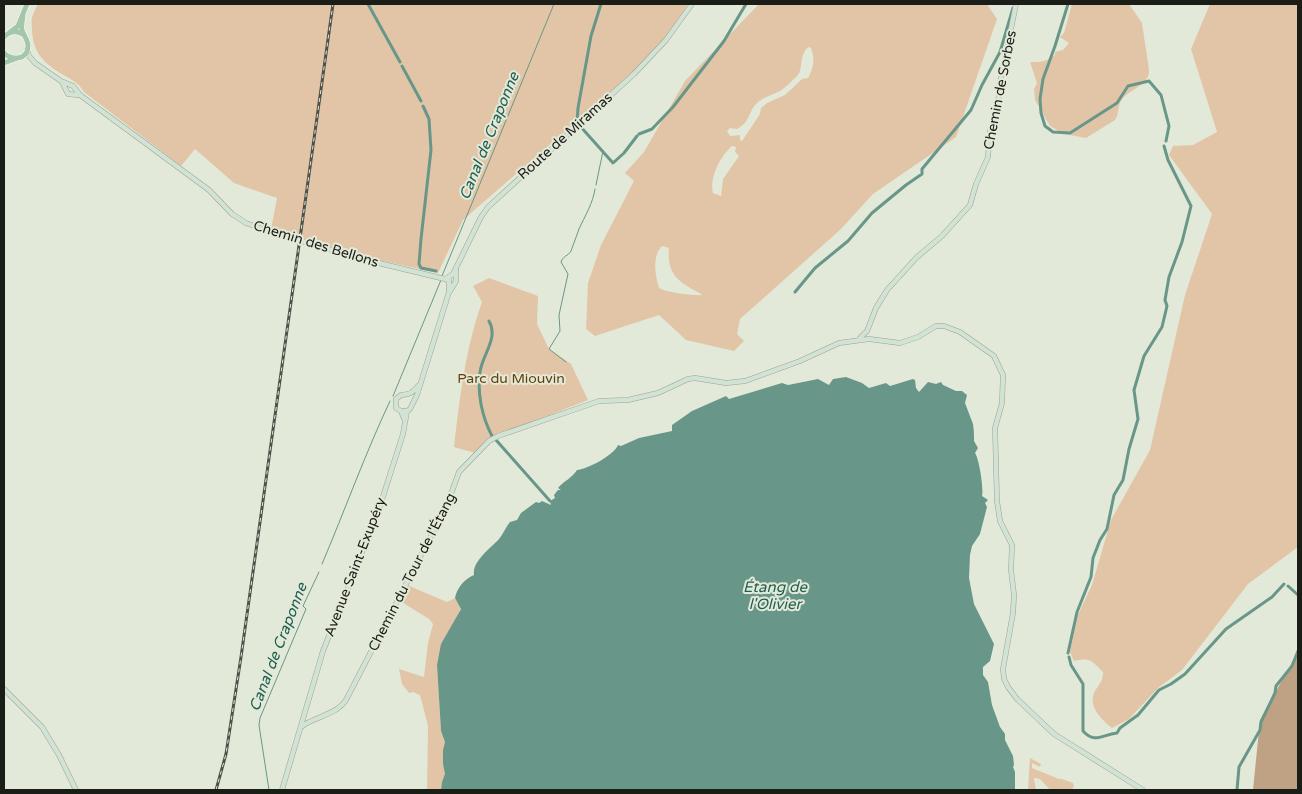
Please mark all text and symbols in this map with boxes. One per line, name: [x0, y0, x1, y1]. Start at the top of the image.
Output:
street label: Chemin de Sorbes: [980, 29, 1020, 151]
water label: Canal de Craponne: [455, 68, 523, 202]
street label: Route de Miramas: [514, 89, 616, 183]
street label: Chemin des Bellons: [251, 217, 381, 271]
park label: Parc du Miouvin: [457, 370, 565, 387]
street label: Chemin du Tour de l'Étang: [365, 490, 459, 654]
street label: Avenue Saint-Exupéry: [321, 495, 390, 639]
water label: Étang de l'Olivier: [743, 578, 808, 613]
water label: Canal de Craponne: [245, 579, 311, 714]

